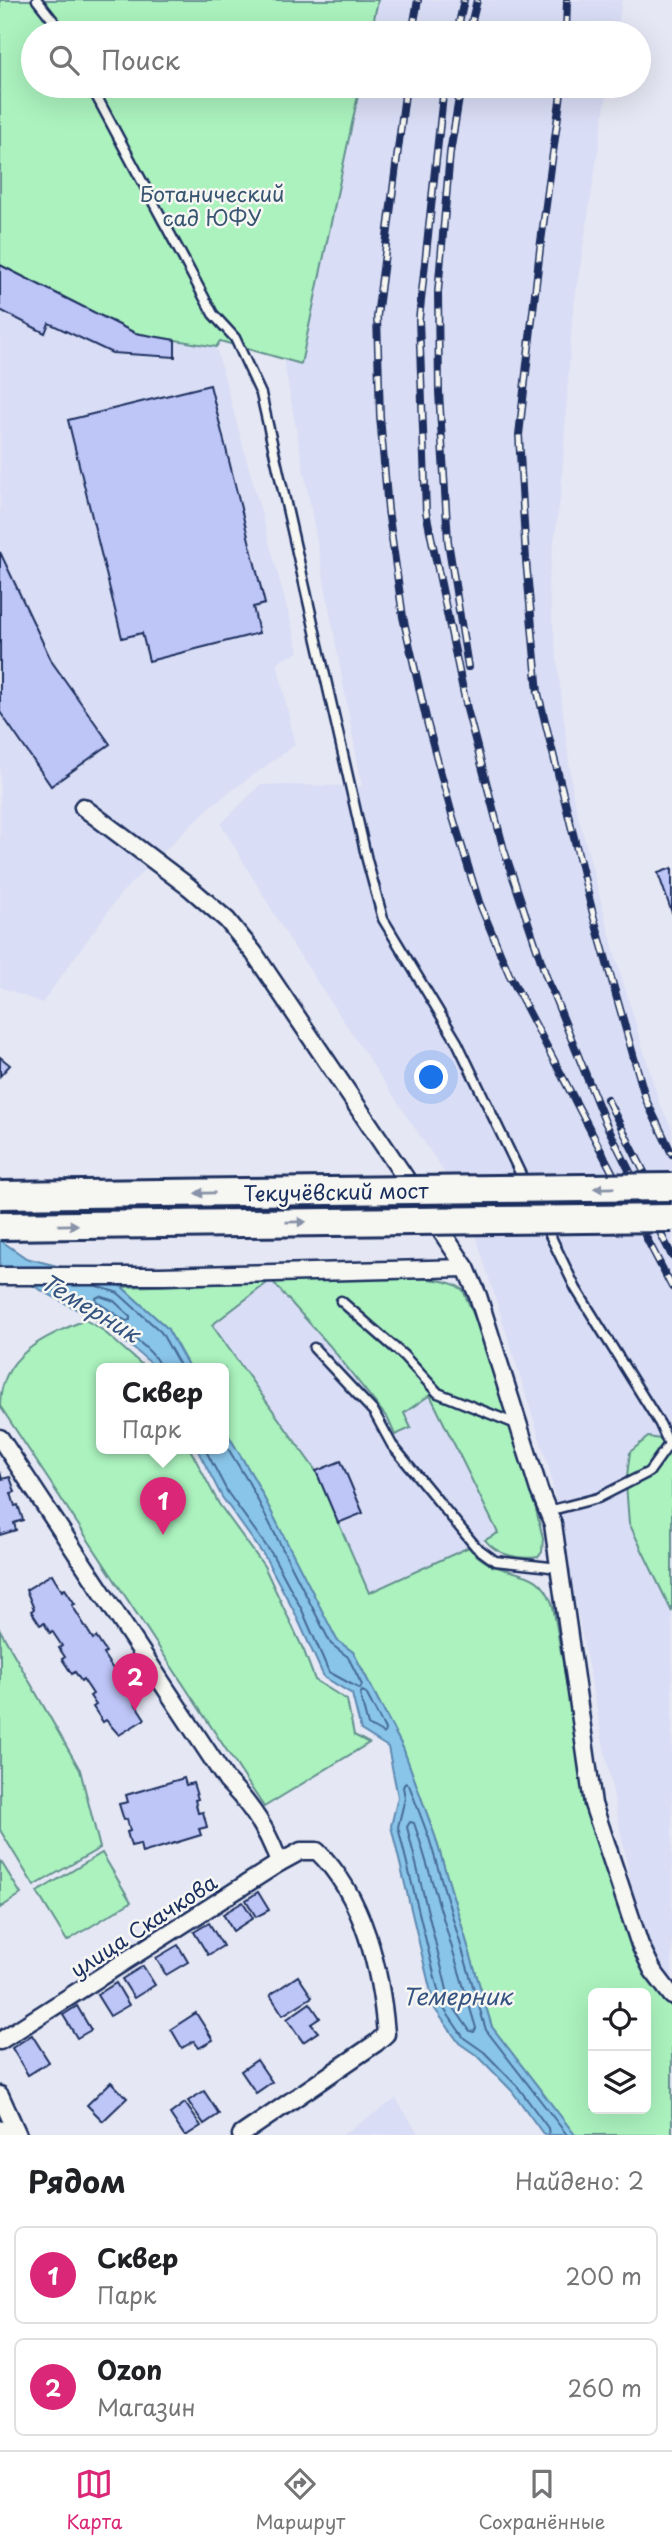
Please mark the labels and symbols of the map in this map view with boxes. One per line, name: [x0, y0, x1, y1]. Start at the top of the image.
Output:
park label: Ботанический сад ЮФУ: [140, 177, 284, 233]
your location: [414, 1060, 448, 1094]
street label: Текучёвский мост: [243, 1173, 430, 1209]
one-way arrow: [593, 1182, 615, 1194]
one-way arrow: [194, 1187, 216, 1199]
one-way arrow: [285, 1217, 307, 1228]
one-way arrow: [57, 1219, 79, 1231]
water label: Темерник: [35, 1264, 149, 1351]
pin: 1: [140, 1477, 186, 1535]
pin: 2: [112, 1653, 158, 1711]
street label: улица Скачкова: [63, 1865, 223, 1985]
water label: Темерник: [402, 1978, 514, 2013]

